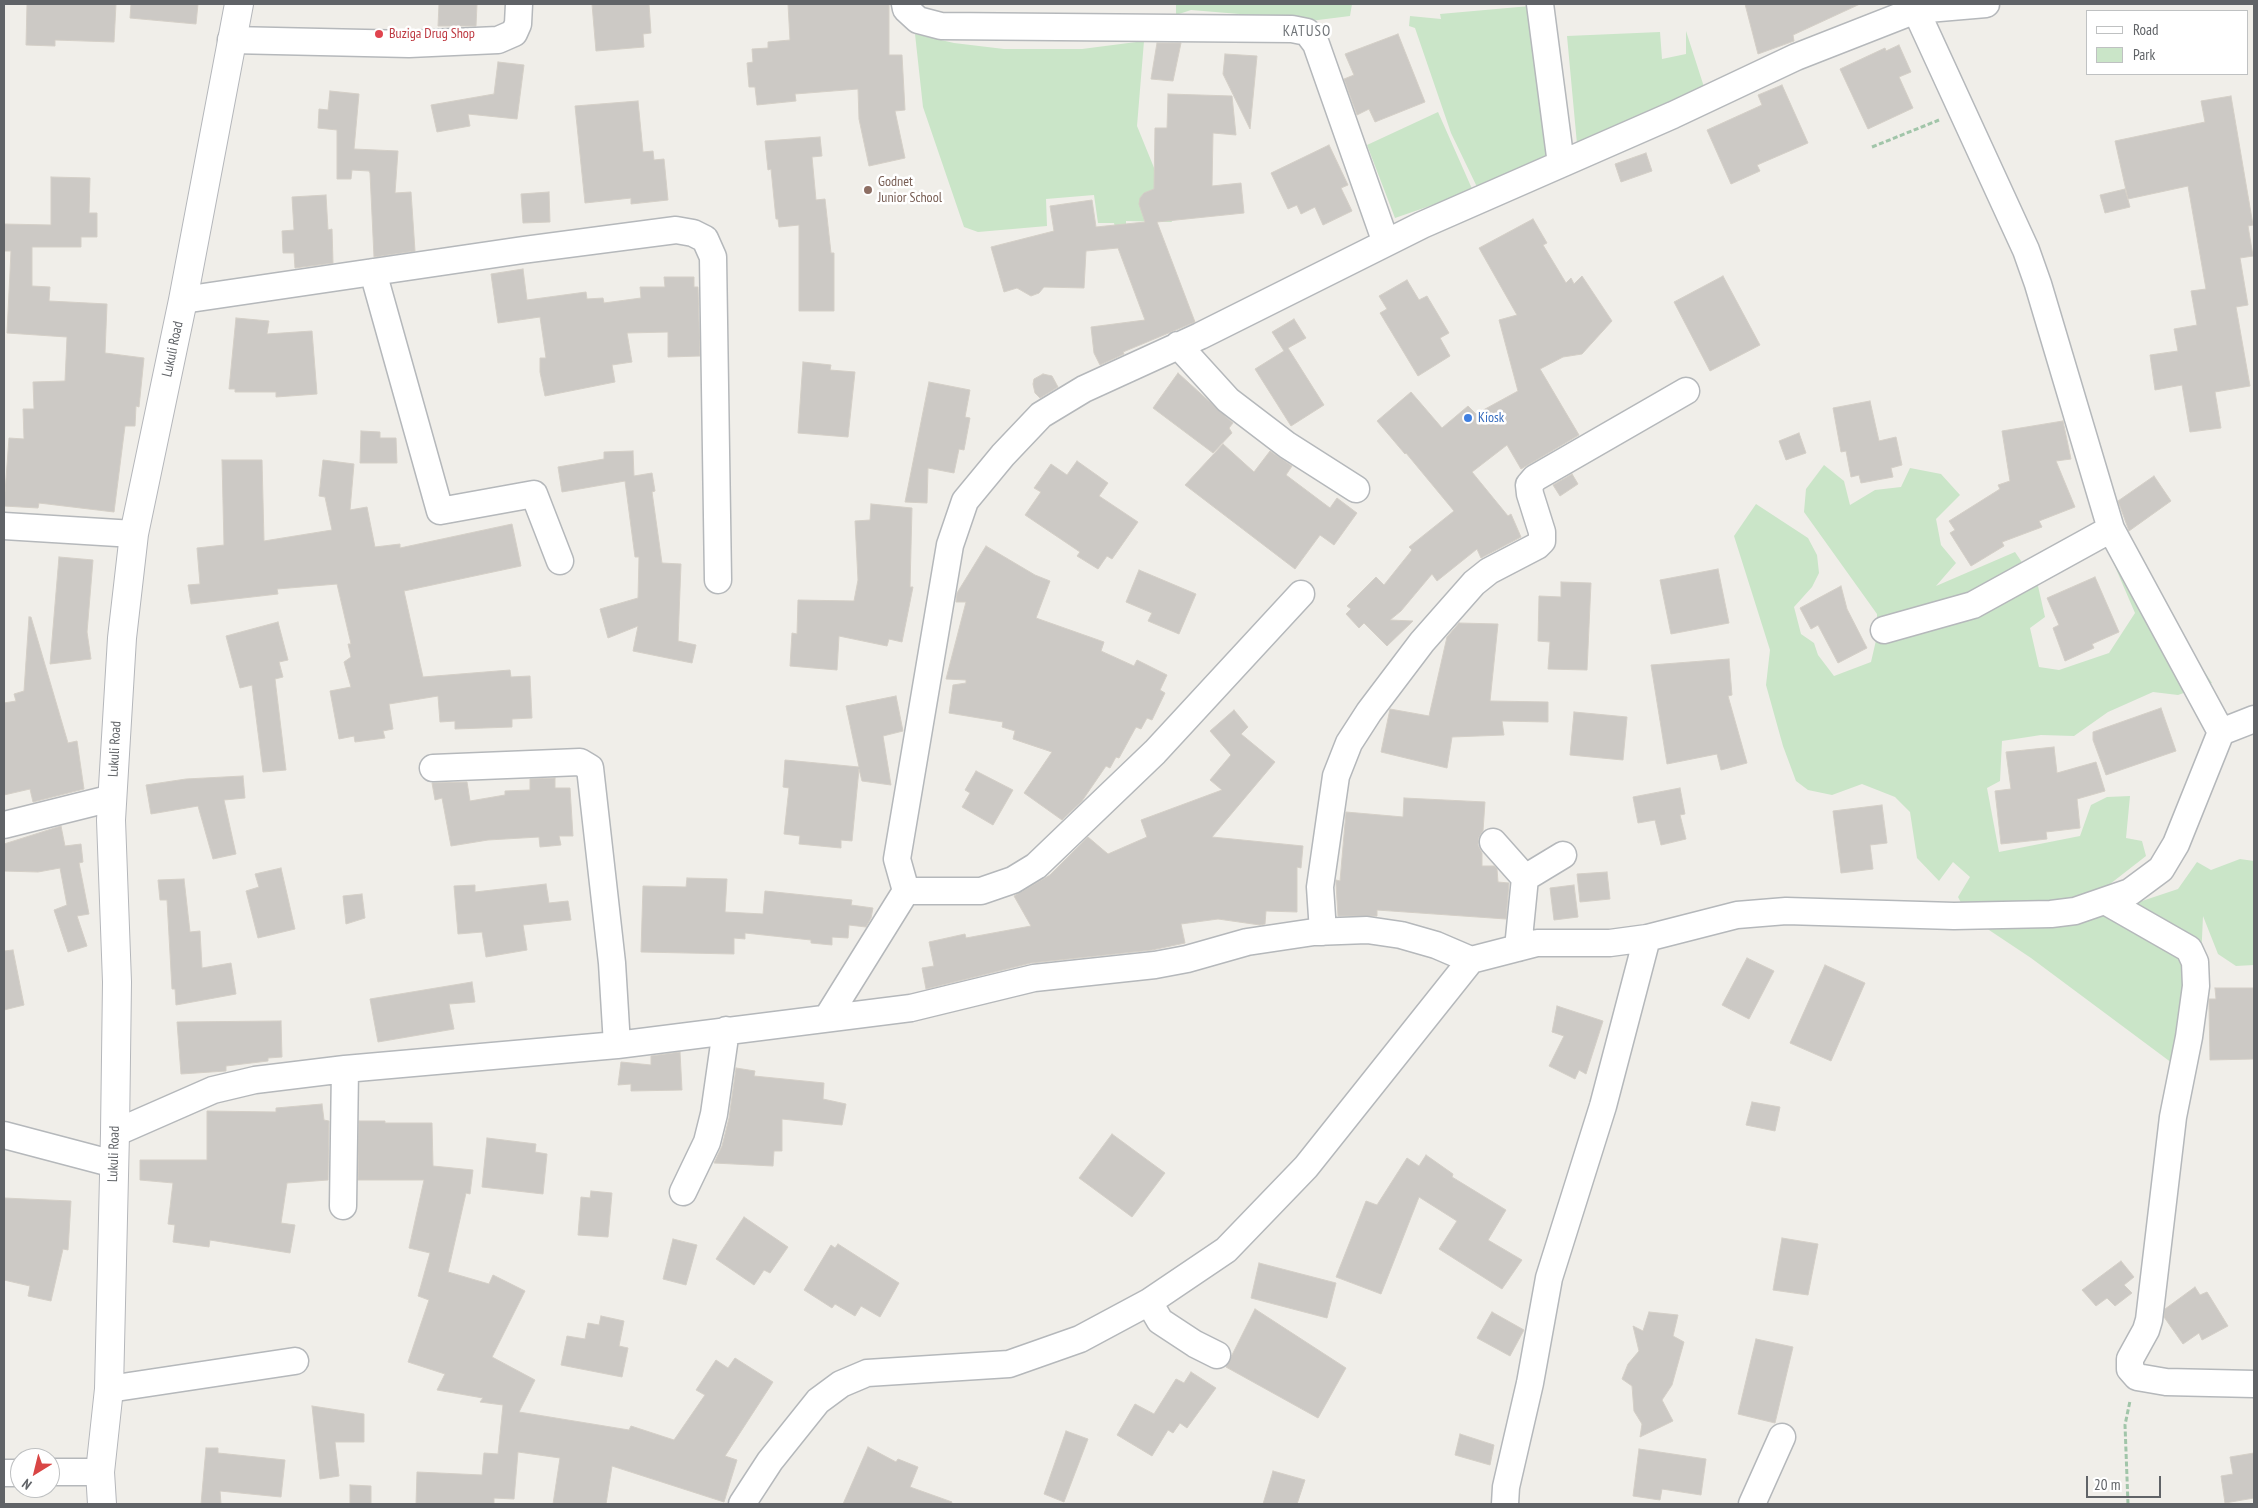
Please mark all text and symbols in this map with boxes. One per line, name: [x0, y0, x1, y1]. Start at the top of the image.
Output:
legend: [2086, 10, 2248, 75]
text: Road: [2133, 20, 2159, 39]
district label: KATUSO: [1282, 23, 1332, 41]
place label: Buziga Drug Shop: [389, 26, 475, 42]
marker: Buziga Drug Shop: [373, 28, 385, 40]
text: Park: [2133, 45, 2155, 64]
place label: Godnet Junior School: [878, 174, 942, 206]
marker: Godnet Junior School: [862, 184, 874, 196]
street label: Lukuli Road: [159, 320, 187, 378]
place label: Kiosk: [1478, 410, 1504, 426]
marker: Kiosk: [1462, 412, 1474, 424]
street label: Lukuli Road: [105, 720, 125, 778]
street label: Lukuli Road: [105, 1126, 123, 1182]
north arrow: [10, 1448, 60, 1498]
scale bar: [2088, 1466, 2163, 1498]
text: N: [18, 1475, 35, 1494]
text: 20 m: [2094, 1475, 2120, 1494]

